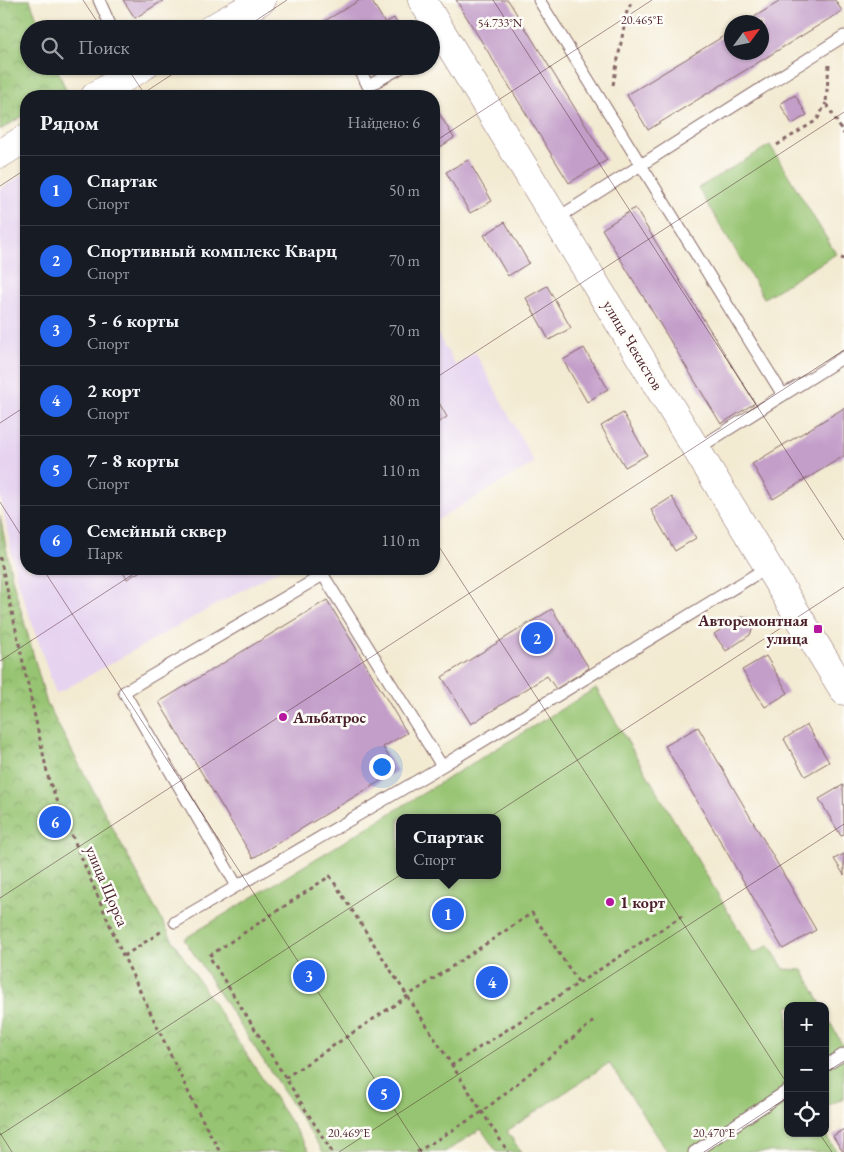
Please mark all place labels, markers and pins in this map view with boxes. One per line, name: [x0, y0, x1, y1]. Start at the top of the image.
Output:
place label: Авторемонтная улица: [697, 610, 809, 649]
pin: 2: [521, 619, 553, 657]
marker: Авторемонтная улица: [812, 623, 824, 635]
place label: Альбатрос: [292, 707, 366, 728]
marker: Альбатрос: [277, 711, 289, 723]
pin: 6: [39, 803, 71, 841]
place label: 1 корт: [620, 892, 666, 913]
pin: 1: [432, 895, 464, 933]
marker: 1 корт: [604, 896, 616, 908]
pin: 3: [293, 957, 325, 995]
pin: 4: [476, 963, 508, 1001]
pin: 5: [368, 1075, 400, 1113]

